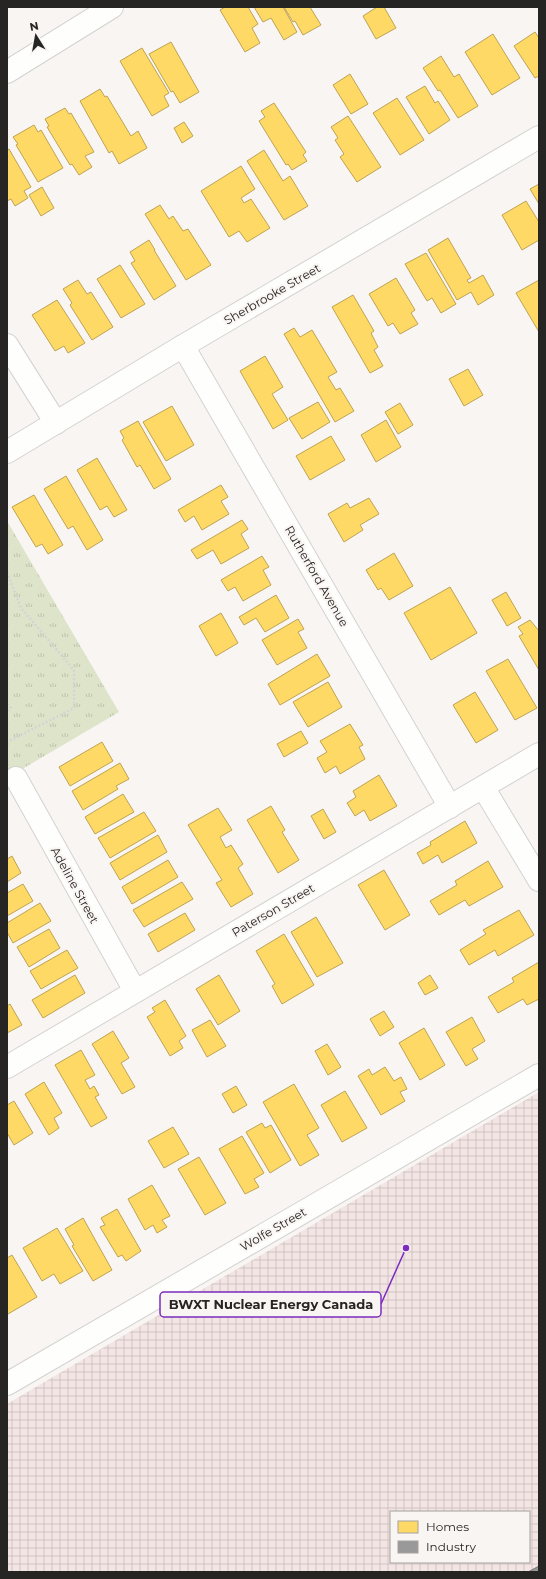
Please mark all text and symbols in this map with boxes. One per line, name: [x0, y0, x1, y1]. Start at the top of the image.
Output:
north arrow: [16, 16, 56, 56]
text: N: [28, 18, 40, 34]
street label: Sherbrooke Street: [221, 260, 323, 328]
street label: Rutherford Avenue: [282, 523, 352, 629]
street label: Adeline Street: [48, 844, 102, 926]
street label: Paterson Street: [229, 880, 317, 940]
street label: Wolfe Street: [237, 1204, 309, 1254]
callout: BWXT Nuclear Energy Canada: [160, 1292, 381, 1317]
text: BWXT Nuclear Energy Canada: [169, 1296, 373, 1312]
legend: [390, 1511, 530, 1563]
text: Homes: [426, 1519, 469, 1534]
text: Industry: [426, 1539, 476, 1554]

